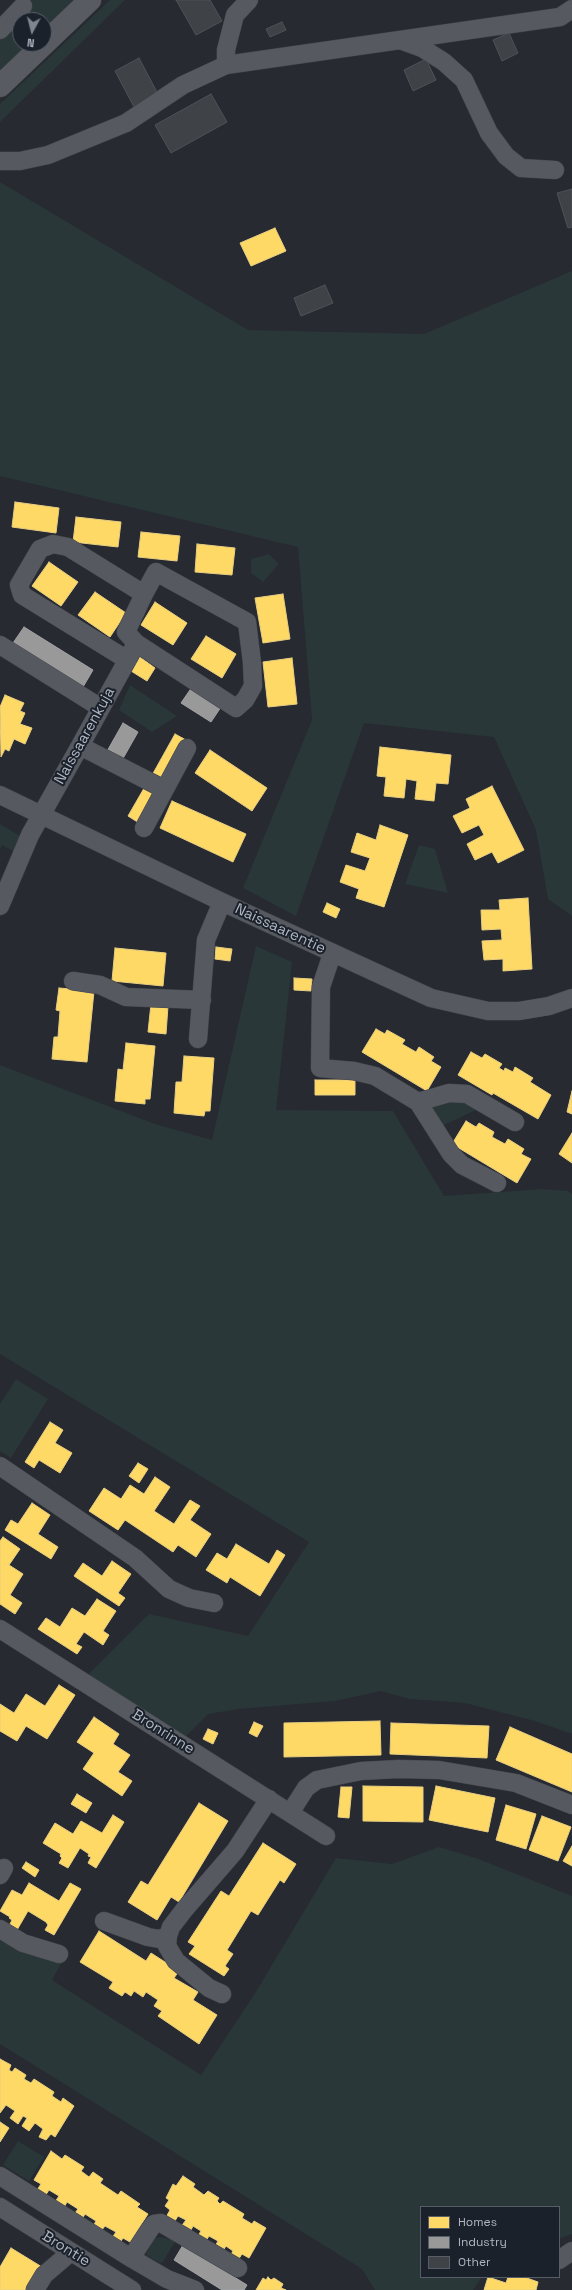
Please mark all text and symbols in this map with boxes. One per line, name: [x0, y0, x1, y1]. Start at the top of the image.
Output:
north arrow: [12, 12, 52, 52]
text: N: [26, 36, 35, 50]
street label: Naissaarenkuja: [51, 684, 119, 788]
street label: Naissaarentie: [232, 900, 328, 958]
street label: Bronrinne: [128, 1706, 198, 1758]
legend: [420, 2206, 560, 2278]
text: Homes: [458, 2214, 497, 2230]
street label: Brontie: [39, 2227, 93, 2271]
text: Industry: [458, 2234, 507, 2250]
text: Other: [458, 2254, 491, 2270]

